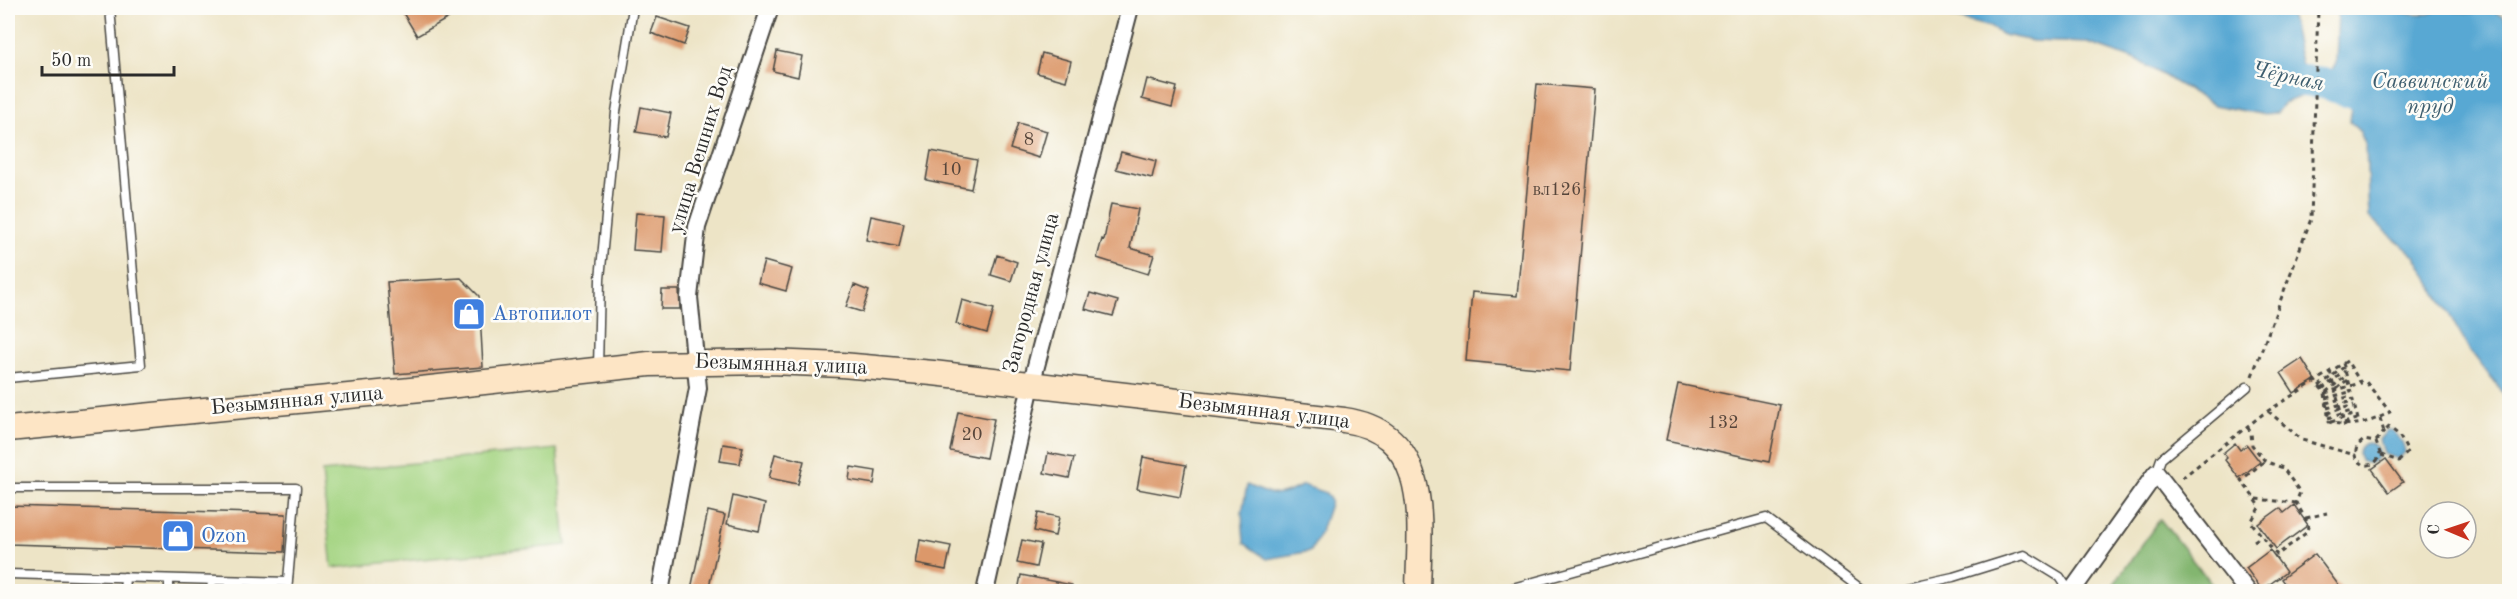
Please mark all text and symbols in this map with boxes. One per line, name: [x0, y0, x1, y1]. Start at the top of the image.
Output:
scale bar: [42, 39, 174, 77]
text: 50 m: [51, 52, 91, 70]
water label: Чёрная: [2250, 59, 2326, 95]
street label: улица Вешних Вод: [666, 63, 737, 236]
water label: Саввинский пруд: [2372, 71, 2489, 118]
house number: 8: [1024, 131, 1034, 149]
house number: 10: [941, 161, 961, 179]
house number: вл126: [1532, 181, 1582, 199]
street label: Загородная улица: [1000, 210, 1064, 376]
shop icon: Автопилот: [451, 296, 487, 332]
place label: Автопилот: [492, 304, 592, 325]
street label: Безымянная улица: [694, 351, 868, 379]
street label: Безымянная улица: [210, 383, 384, 419]
street label: Безымянная улица: [1177, 391, 1351, 433]
house number: 132: [1707, 414, 1739, 432]
house number: 20: [962, 426, 982, 444]
north arrow: [2418, 500, 2478, 560]
shop icon: Ozon: [160, 518, 196, 554]
text: С: [2427, 524, 2443, 535]
place label: Ozon: [201, 526, 247, 547]

